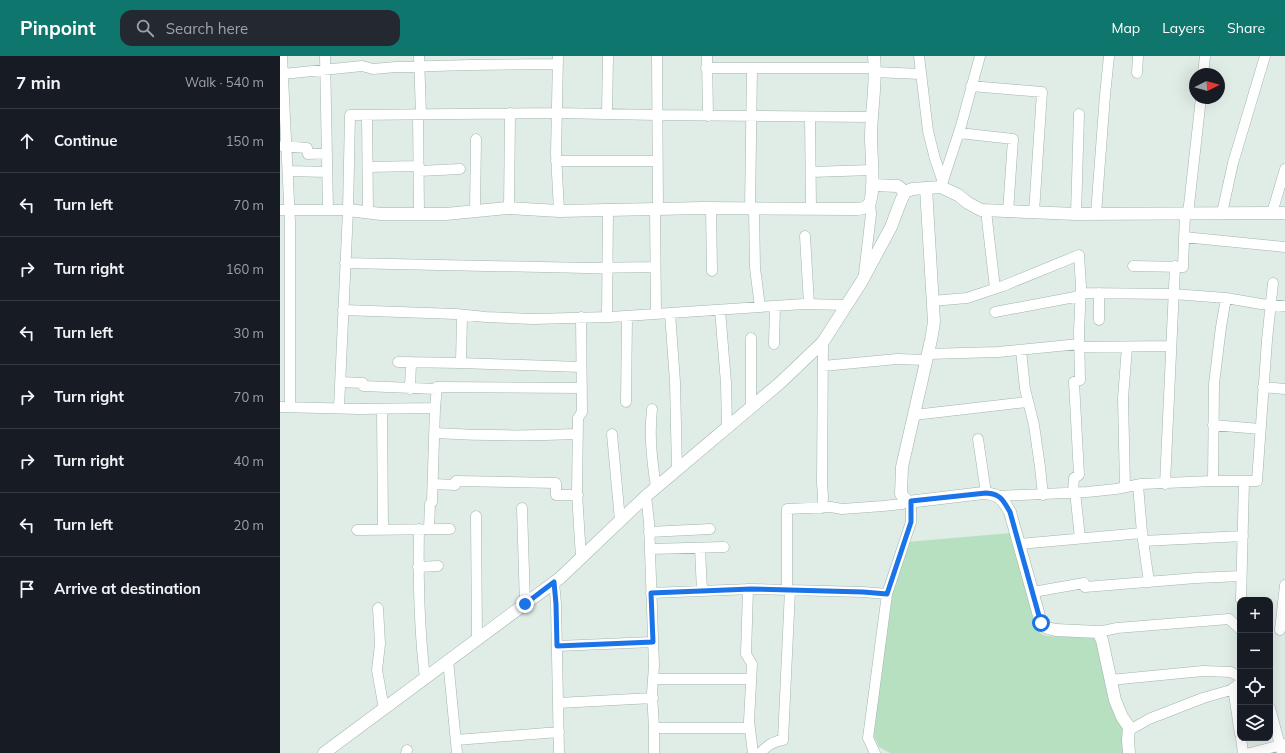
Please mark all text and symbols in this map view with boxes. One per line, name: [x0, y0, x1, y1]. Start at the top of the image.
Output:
search box: [120, 10, 400, 46]
text: Pinpoint: [20, 16, 96, 40]
icon: search: [134, 17, 156, 39]
text: Search here: [166, 19, 248, 38]
text: Map: [1111, 19, 1140, 37]
text: Layers: [1162, 19, 1205, 37]
text: Share: [1227, 19, 1265, 37]
north arrow: [1189, 68, 1225, 104]
text: 7 min: [16, 72, 61, 93]
text: Walk · 540 m: [185, 74, 264, 90]
icon: ahead: [16, 130, 38, 152]
text: Continue: [54, 131, 117, 150]
text: 150 m: [226, 133, 264, 149]
icon: left: [16, 194, 38, 216]
text: Turn left: [54, 195, 113, 214]
text: 70 m: [234, 197, 264, 213]
icon: right: [16, 258, 38, 280]
text: Turn right: [54, 259, 124, 278]
text: 160 m: [226, 261, 264, 277]
icon: left: [16, 322, 38, 344]
text: Turn left: [54, 323, 113, 342]
text: 30 m: [234, 325, 264, 341]
icon: right: [16, 386, 38, 408]
text: Turn right: [54, 387, 124, 406]
text: 70 m: [234, 389, 264, 405]
icon: right: [16, 450, 38, 472]
text: Turn right: [54, 451, 124, 470]
text: 40 m: [234, 453, 264, 469]
icon: left: [16, 514, 38, 536]
text: Turn left: [54, 515, 113, 534]
text: 20 m: [234, 517, 264, 533]
icon: arrive: [16, 578, 38, 600]
text: Arrive at destination: [54, 579, 201, 598]
route end: [516, 595, 534, 613]
map controls: [1237, 597, 1273, 741]
button: +: [1237, 597, 1273, 633]
route start: [1032, 614, 1050, 632]
button: −: [1237, 633, 1273, 669]
button: locate: [1237, 669, 1273, 705]
button: layers: [1237, 705, 1273, 741]

